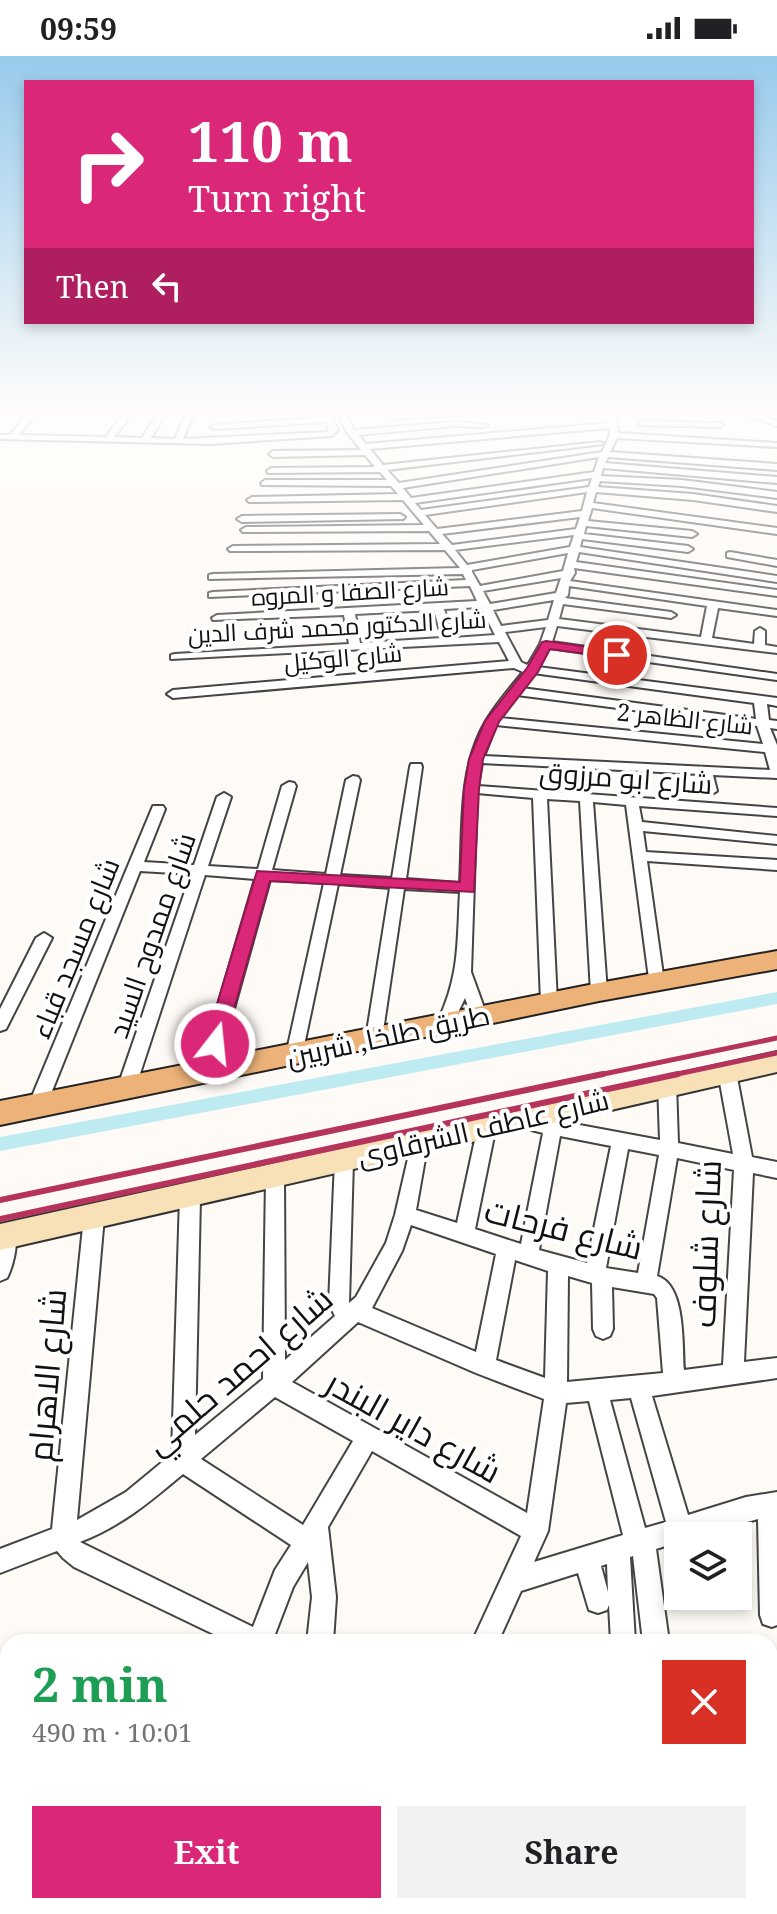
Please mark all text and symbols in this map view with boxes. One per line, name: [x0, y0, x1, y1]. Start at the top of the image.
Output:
text: 09:59: [40, 8, 117, 49]
text: 110 m: [188, 102, 353, 178]
icon: right: [56, 112, 160, 216]
text: Turn right: [188, 174, 366, 223]
icon: left: [145, 264, 189, 308]
text: Then: [56, 266, 129, 307]
street label: شارع الصفا و المروه: [250, 569, 450, 614]
street label: شارع الدكتور محمد شرف الدين: [187, 602, 487, 651]
pin: [583, 621, 651, 689]
icon: arrive: [595, 633, 639, 677]
street label: شارع الوكيل: [283, 635, 404, 680]
street label: شارع الظاهر 2: [615, 694, 755, 743]
street label: شارع ابو مرزوق: [538, 752, 714, 803]
street label: شارع ممدوح السيد: [98, 827, 205, 1043]
street label: شارع مسجد قباء: [21, 852, 128, 1044]
street label: طريق طلخا, شربين: [283, 995, 493, 1075]
position arrow: [173, 1002, 257, 1086]
street label: شارع عاطف الشرقاوى: [354, 1080, 613, 1175]
street label: شارع شلوف: [679, 1159, 732, 1329]
street label: شارع فرحات: [480, 1186, 648, 1271]
street label: شارع احمد حلمي: [134, 1276, 345, 1468]
street label: شارع الاهرام: [16, 1287, 78, 1464]
street label: شارع داير البندر: [316, 1358, 510, 1494]
map controls: [664, 1522, 752, 1610]
button: layers: [664, 1522, 752, 1610]
text: 2 min: [32, 1651, 168, 1716]
button: close: [662, 1660, 746, 1744]
text: 490 m · 10:01: [32, 1714, 193, 1750]
button: Exit: [32, 1806, 381, 1898]
button: Share: [397, 1806, 746, 1898]

